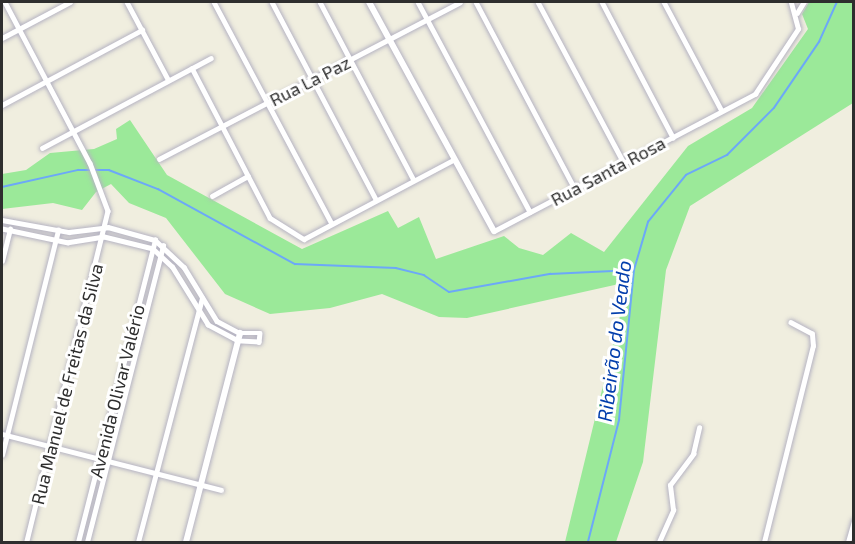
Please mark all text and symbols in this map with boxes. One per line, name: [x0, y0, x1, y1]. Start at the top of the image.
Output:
street label: Rua La Paz: [266, 51, 354, 111]
street label: Rua Santa Rosa: [547, 132, 669, 210]
water label: Ribeirão do Veado: [592, 259, 636, 423]
street label: Rua Manuel de Freitas da Silva: [27, 261, 107, 507]
street label: Avenida Olivar Valério: [85, 302, 149, 480]

